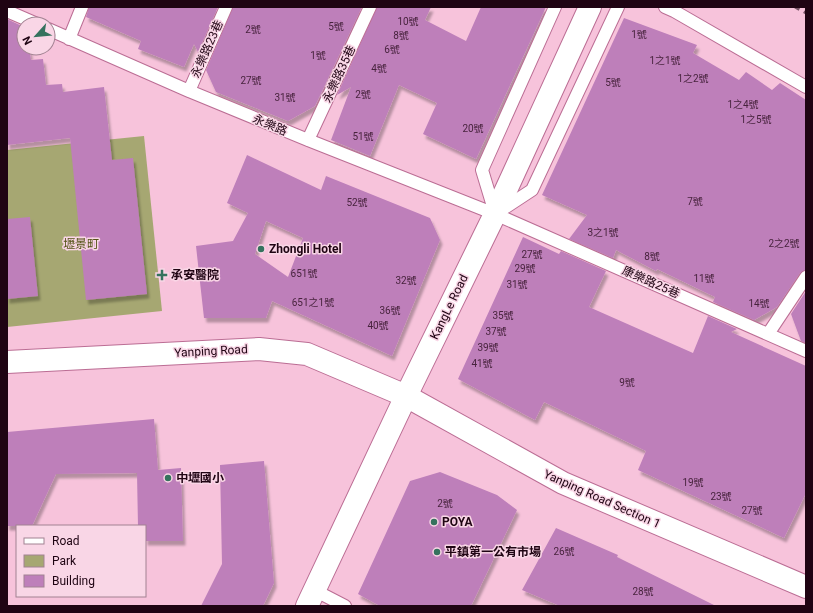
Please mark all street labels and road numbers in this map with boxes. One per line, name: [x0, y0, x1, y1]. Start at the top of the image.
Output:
street label: 永樂路23巷: [188, 18, 226, 80]
street label: 永樂路35巷: [320, 43, 358, 105]
street label: 永樂路: [251, 112, 289, 138]
street label: 康樂路25巷: [620, 263, 682, 301]
street label: KangLe Road: [427, 272, 471, 342]
street label: Yanping Road: [174, 342, 248, 360]
street label: Yanping Road Section 1: [541, 467, 663, 531]

